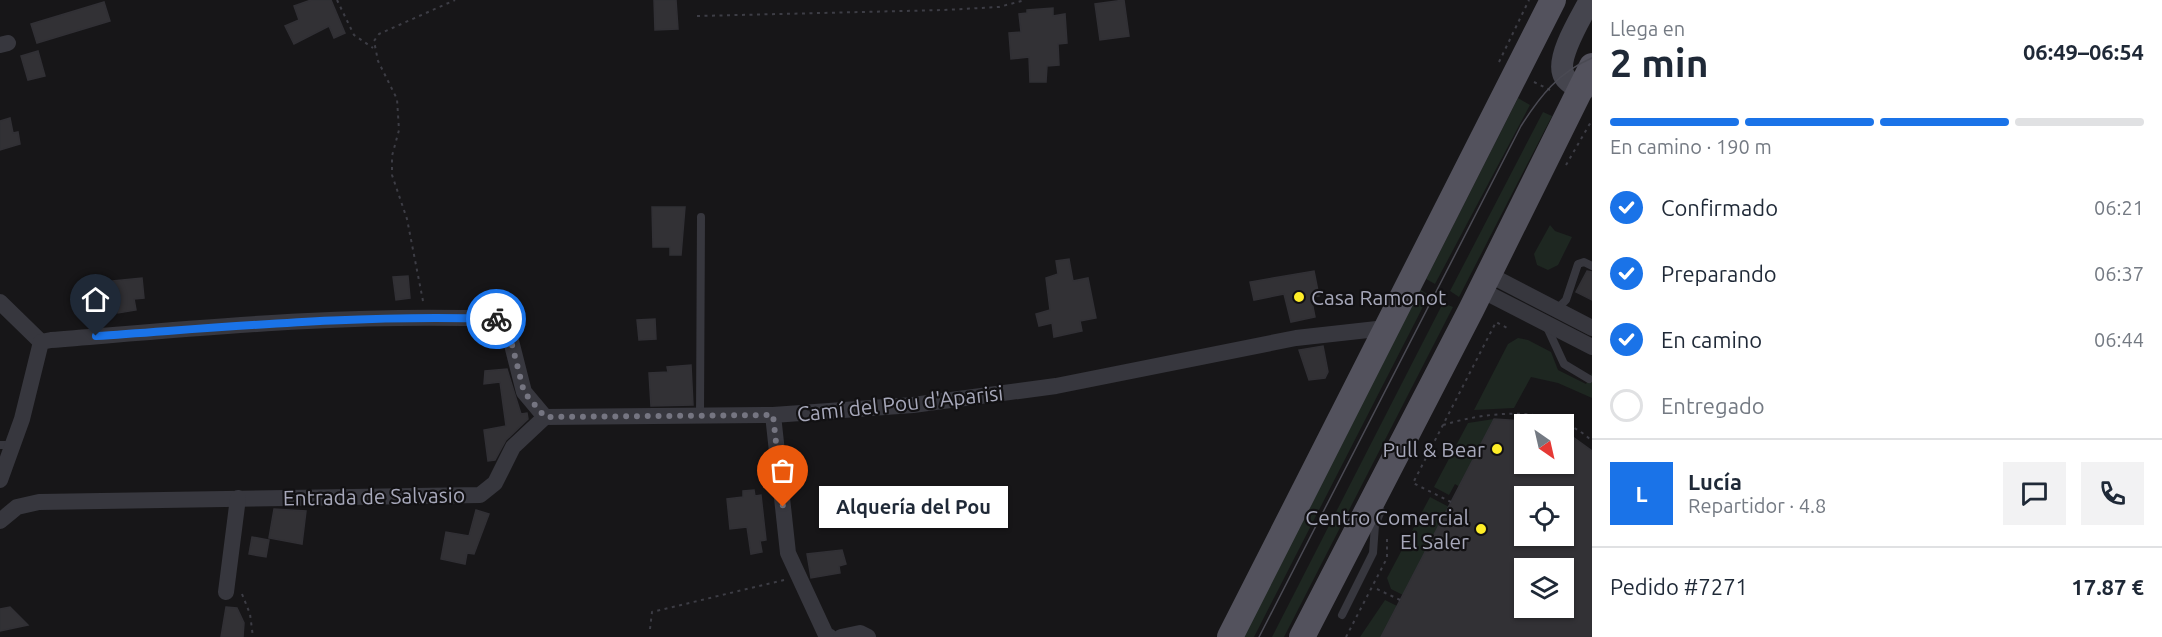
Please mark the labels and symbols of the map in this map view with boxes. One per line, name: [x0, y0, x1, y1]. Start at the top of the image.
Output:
pin: [70, 274, 121, 336]
place label: Casa Ramonot: [1311, 285, 1446, 309]
courier: [466, 289, 526, 349]
marker: Casa Ramonot: [1292, 290, 1306, 304]
street label: Camí del Pou d'Aparisi: [796, 380, 1004, 426]
north arrow: [1514, 414, 1574, 474]
place label: Pull & Bear: [1382, 437, 1485, 461]
marker: Pull & Bear: [1490, 442, 1504, 456]
pin: [757, 445, 808, 507]
street label: Entrada de Salvasio: [283, 482, 465, 510]
callout: Alquería del Pou: [819, 486, 1008, 528]
place label: Centro Comercial El Saler: [1305, 505, 1469, 553]
marker: Centro Comercial El Saler: [1474, 522, 1488, 536]

